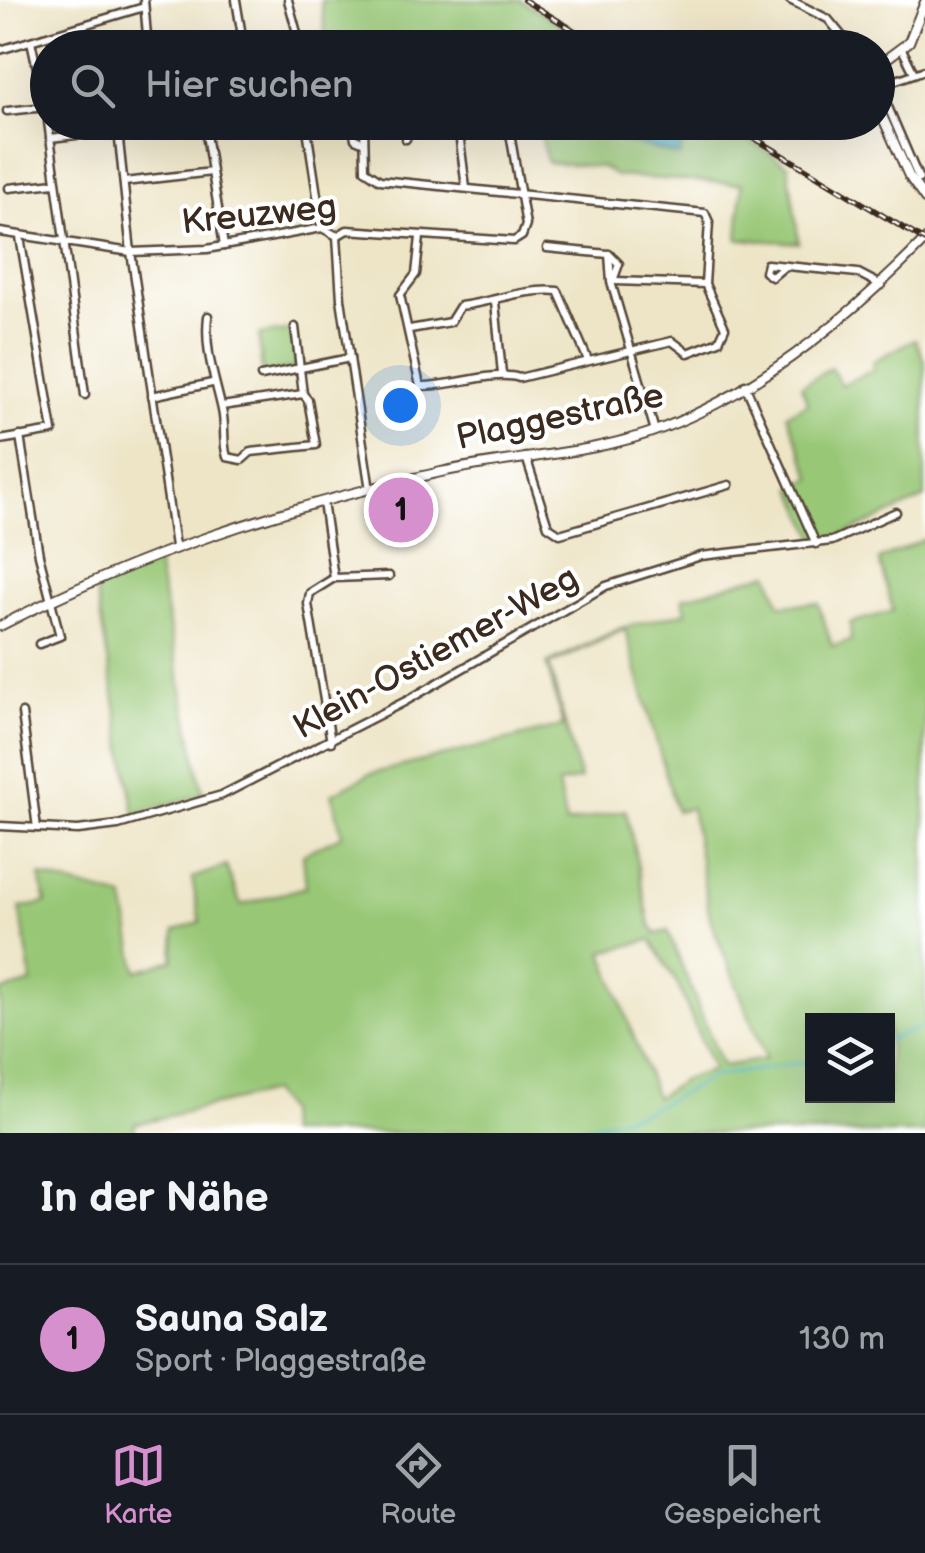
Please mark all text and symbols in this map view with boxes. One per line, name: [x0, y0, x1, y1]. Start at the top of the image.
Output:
search box: [30, 30, 895, 140]
icon: search: [65, 58, 120, 113]
text: Hier suchen: [145, 63, 353, 108]
street label: Kreuzweg: [179, 185, 339, 245]
street label: Plaggestraße: [452, 374, 668, 460]
your location: [375, 380, 426, 431]
pin: 1: [368, 472, 434, 548]
street label: Klein-Ostiemer-Weg: [286, 557, 586, 749]
map controls: [805, 1013, 895, 1103]
button: layers: [805, 1013, 895, 1103]
text: In der Nähe: [40, 1173, 269, 1224]
text: Sauna Salz: [135, 1297, 328, 1342]
text: 1: [66, 1320, 79, 1359]
text: 130 m: [799, 1320, 885, 1359]
text: Sport · Plaggestraße: [135, 1342, 426, 1381]
tab: Karte: [104, 1438, 172, 1531]
tab: Route: [381, 1438, 456, 1531]
tab: Gespeichert: [664, 1438, 821, 1531]

